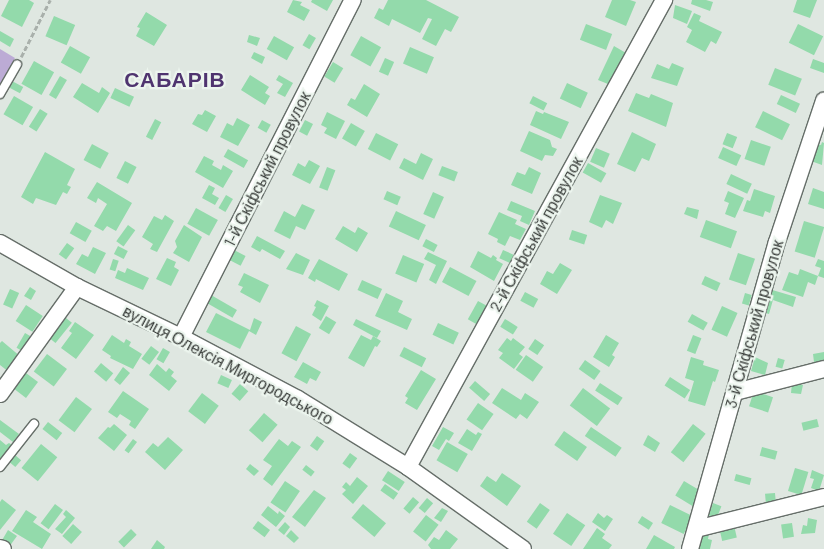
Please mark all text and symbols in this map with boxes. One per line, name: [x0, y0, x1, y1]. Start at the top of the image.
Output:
district label: САБАРІВ: [123, 66, 227, 92]
street label: 1-й Скіфський провулок: [220, 88, 314, 250]
street label: 2-й Скіфський провулок: [485, 153, 587, 315]
street label: 3-й Скіфський провулок: [721, 238, 787, 410]
street label: вулиця Олексія Миргородського: [120, 301, 336, 429]

